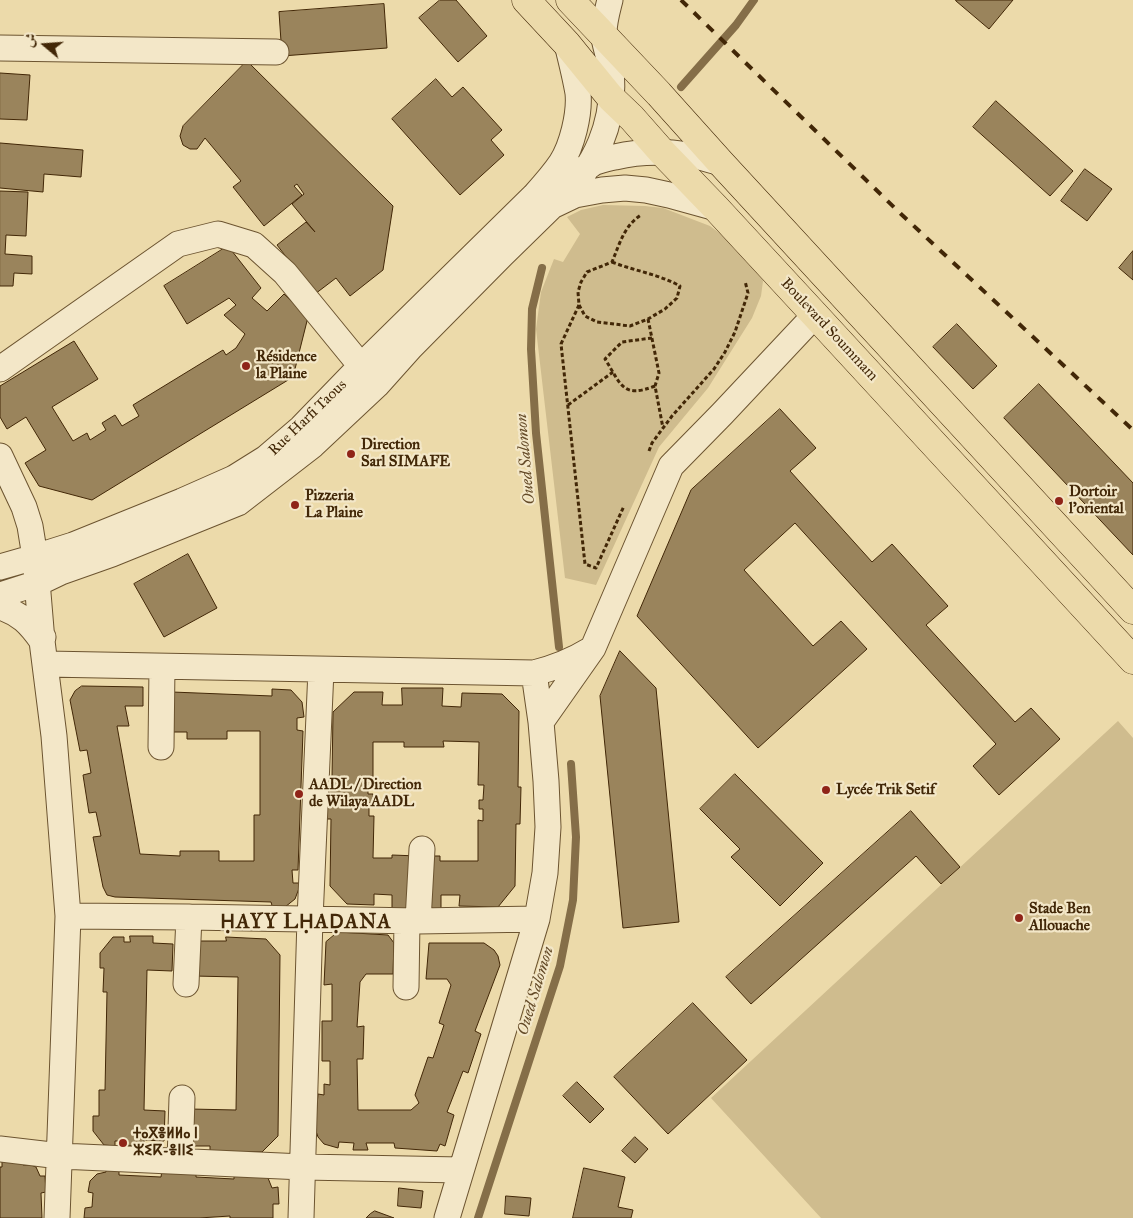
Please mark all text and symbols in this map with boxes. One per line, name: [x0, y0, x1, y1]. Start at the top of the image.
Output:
north arrow: [20, 20, 70, 70]
text: ش: [20, 31, 40, 49]
street label: Boulevard Soummam: [777, 275, 881, 385]
place label: Résidence la Plaine: [256, 348, 317, 383]
marker: Résidence la Plaine: [240, 360, 252, 372]
street label: Rue Harfi Taous: [265, 376, 351, 460]
water label: Oued Salomon: [512, 413, 540, 505]
place label: Direction Sarl SIMAFE: [361, 436, 450, 471]
marker: Direction Sarl SIMAFE: [345, 448, 357, 460]
place label: Dortoir l'oriental: [1069, 483, 1124, 518]
place label: Pizzeria La Plaine: [305, 487, 363, 522]
marker: Dortoir l'oriental: [1053, 495, 1065, 507]
marker: Pizzeria La Plaine: [289, 499, 301, 511]
place label: AADL / Direction de Wilaya AADL: [309, 776, 422, 811]
place label: Lycée Trik Setif: [836, 781, 935, 799]
marker: Lycée Trik Setif: [820, 784, 832, 796]
marker: AADL / Direction de Wilaya AADL: [293, 788, 305, 800]
place label: Stade Ben Allouache: [1029, 900, 1091, 935]
district label: ḤAYY LḤAḌANA: [219, 911, 393, 935]
marker: Stade Ben Allouache: [1013, 912, 1025, 924]
water label: Oued Salomon: [513, 945, 559, 1037]
place label: ⵜⴰⴳⴻⵍⵍⴰ ⵏ ⵣⵉⴽ-ⴻⵏⵏⵉ: [133, 1125, 198, 1160]
marker: ⵜⴰⴳⴻⵍⵍⴰ ⵏ ⵣⵉⴽ-ⴻⵏⵏⵉ: [117, 1137, 129, 1149]

